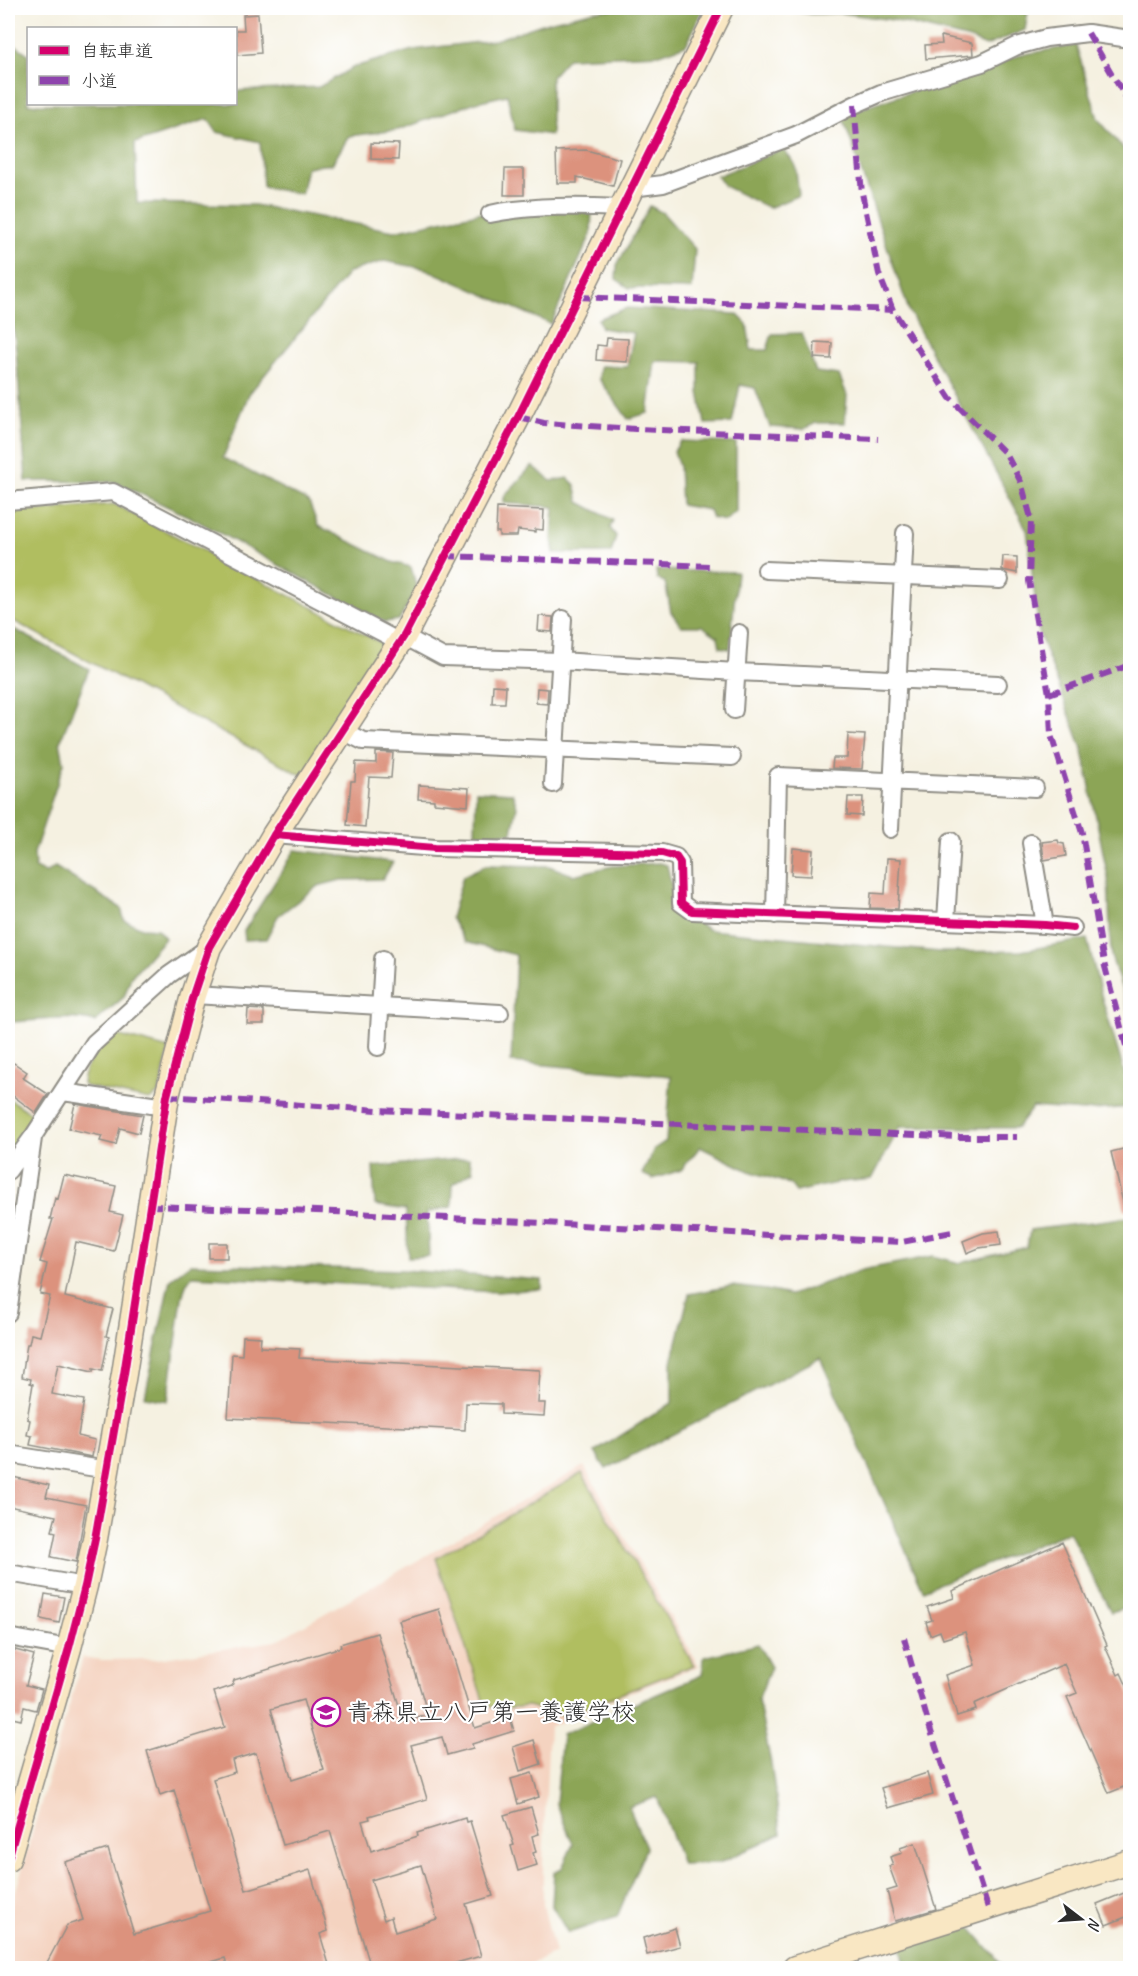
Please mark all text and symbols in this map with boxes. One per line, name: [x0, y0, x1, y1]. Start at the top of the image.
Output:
legend: [27, 27, 237, 105]
text: 自転車道: [81, 40, 153, 62]
text: 小道: [81, 70, 117, 92]
school or university icon: 青森県立八戸第一養護学校: [310, 1696, 342, 1728]
place label: 青森県立八戸第一養護学校: [347, 1697, 635, 1727]
north arrow: [1051, 1889, 1111, 1949]
text: N: [1082, 1915, 1105, 1934]

